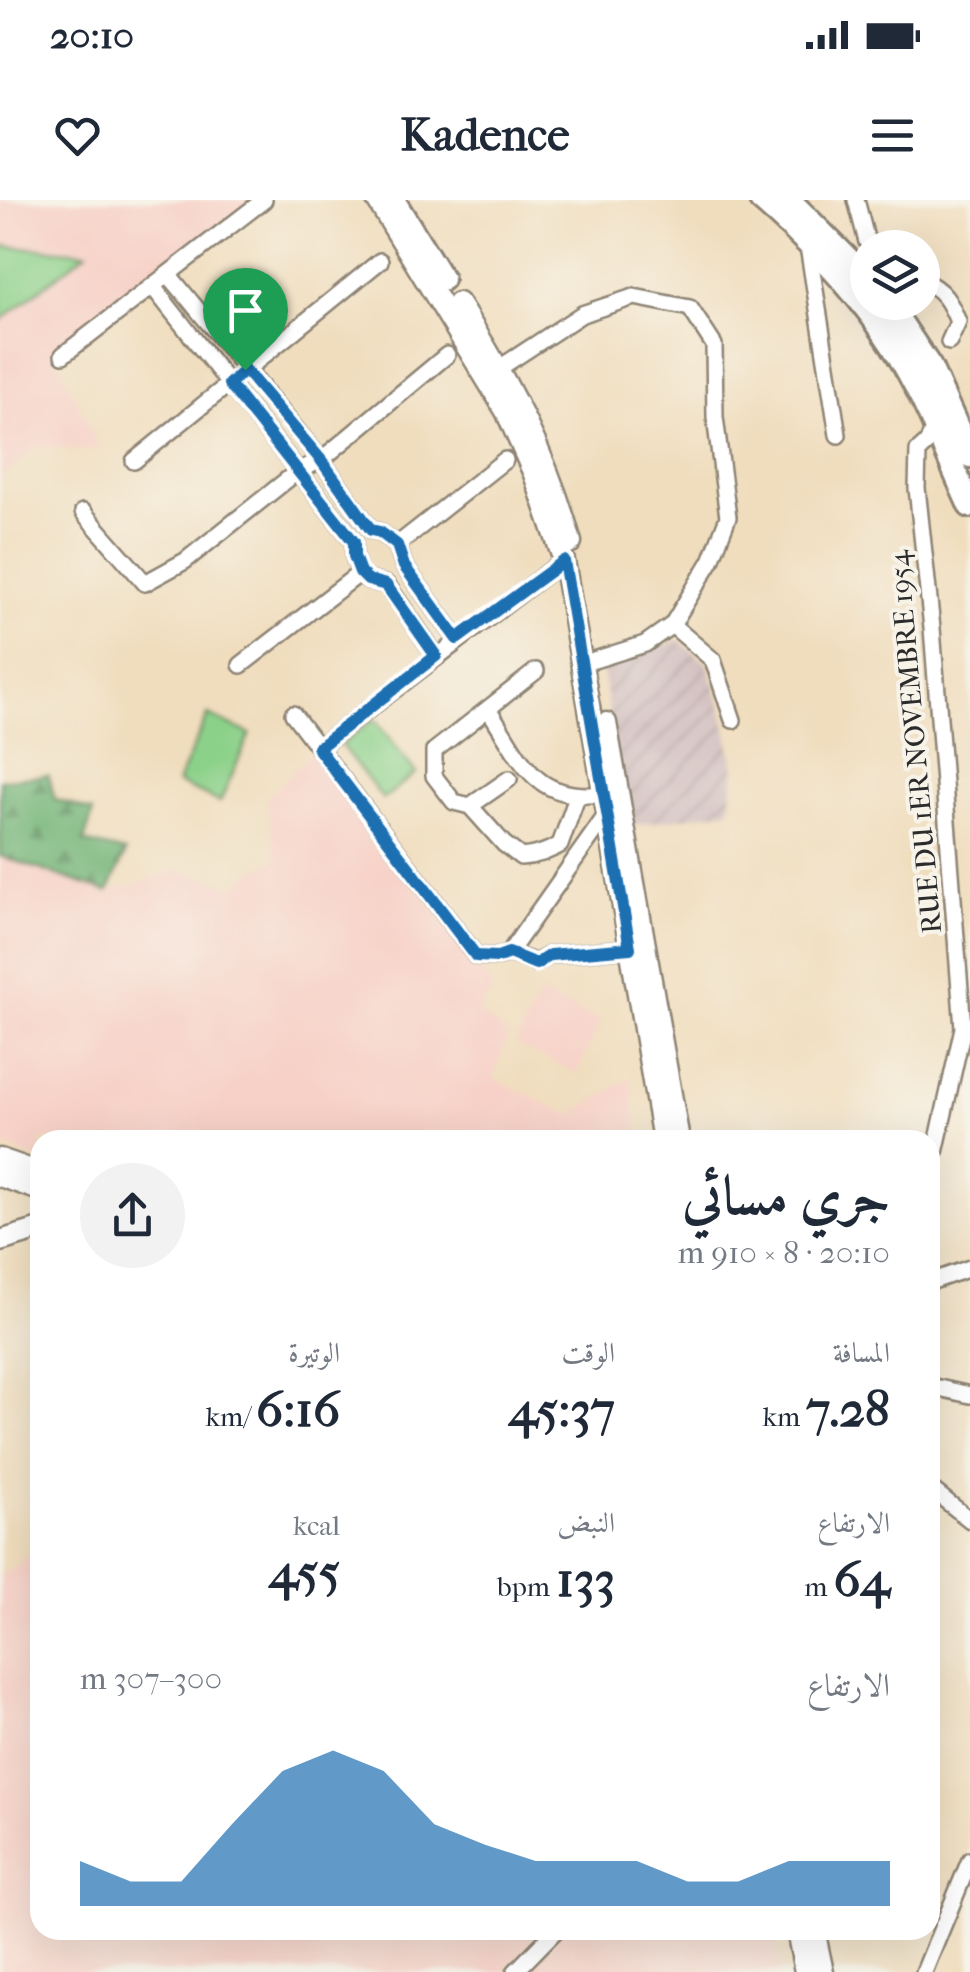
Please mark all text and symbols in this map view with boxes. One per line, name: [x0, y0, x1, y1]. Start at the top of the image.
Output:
text: 20:10: [50, 13, 134, 58]
icon: heart: [50, 108, 105, 163]
icon: menu: [865, 108, 920, 163]
text: Kadence: [401, 109, 569, 162]
map controls: [850, 230, 940, 320]
button: layers: [850, 230, 940, 320]
pin: [203, 268, 288, 371]
icon: arrive: [218, 283, 273, 338]
street label: RUE DU 1ER NOVEMBRE 1954: [882, 548, 948, 935]
button: share: [80, 1163, 185, 1268]
text: جري مسائي: [682, 1164, 890, 1228]
text: 20:10 · 8 × 910 m: [678, 1234, 890, 1271]
text: الوتيرة: [288, 1336, 340, 1369]
text: الوقت: [561, 1336, 615, 1369]
text: المسافة: [833, 1336, 890, 1369]
text: 6:16: [256, 1380, 340, 1439]
text: 45:37: [508, 1380, 615, 1439]
text: 7.28: [806, 1380, 890, 1439]
text: /km: [206, 1400, 256, 1433]
text: km: [763, 1400, 806, 1433]
text: النبض: [557, 1506, 615, 1539]
text: الارتفاع: [817, 1506, 890, 1539]
text: kcal: [293, 1509, 340, 1542]
text: 455: [269, 1542, 340, 1601]
text: 133: [556, 1550, 615, 1609]
text: 64: [834, 1550, 890, 1609]
text: bpm: [497, 1570, 556, 1603]
text: m: [804, 1570, 834, 1603]
text: 300–307 m: [80, 1660, 222, 1697]
text: الارتفاع: [807, 1667, 890, 1704]

